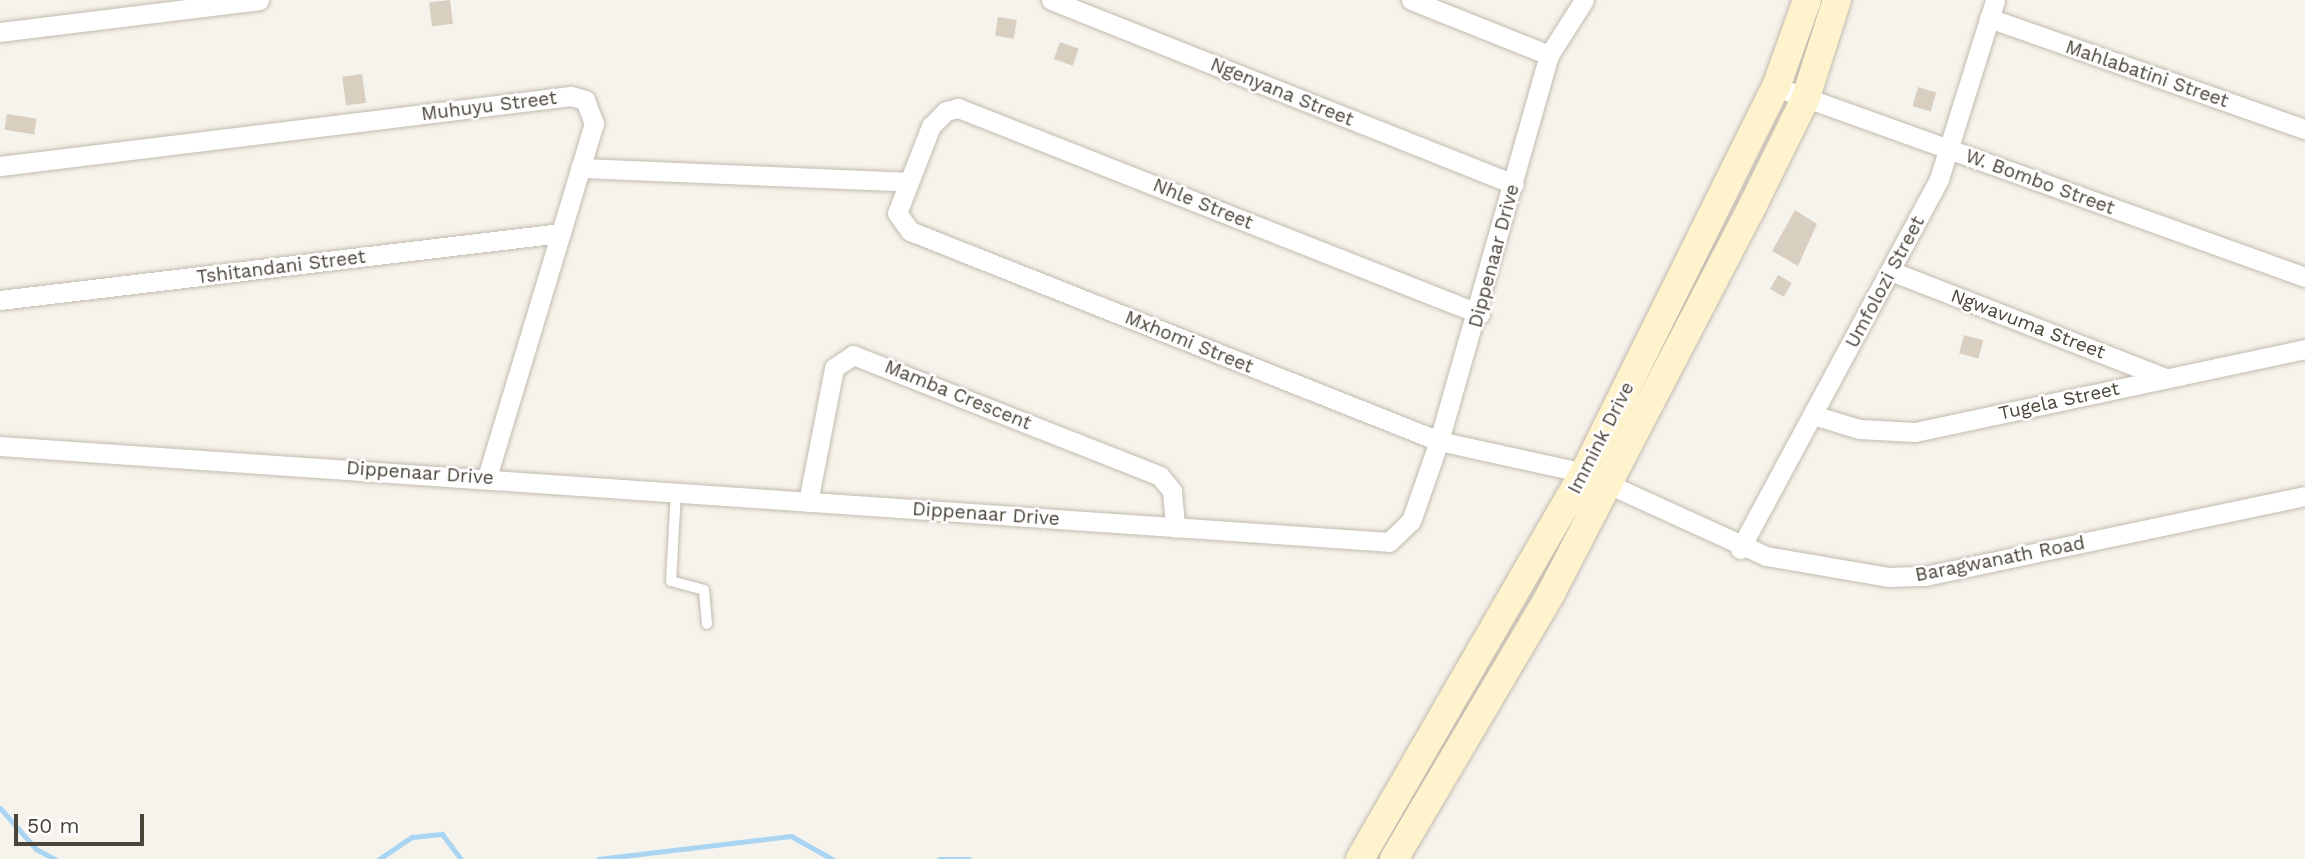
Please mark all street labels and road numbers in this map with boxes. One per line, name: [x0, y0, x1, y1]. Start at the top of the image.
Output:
street label: Mahlabatini Street: [2062, 35, 2232, 113]
street label: Ngenyana Street: [1207, 53, 1357, 131]
street label: Muhuyu Street: [420, 86, 558, 126]
street label: W. Bombo Street: [1962, 144, 2118, 220]
street label: Nhle Street: [1150, 174, 1256, 234]
street label: Dippenaar Drive: [1464, 181, 1524, 331]
street label: Umfolozi Street: [1841, 212, 1929, 352]
street label: Tshitandani Street: [195, 245, 367, 289]
street label: Ngwavuma Street: [1947, 284, 2109, 364]
street label: Mxhomi Street: [1122, 306, 1256, 378]
street label: Mamba Crescent: [881, 355, 1035, 435]
street label: Tugela Street: [1996, 377, 2122, 425]
street label: Immink Drive: [1563, 378, 1639, 498]
street label: Dippenaar Drive: [345, 456, 495, 490]
street label: Dippenaar Drive: [911, 497, 1061, 531]
street label: Baragwanath Road: [1913, 531, 2087, 587]

